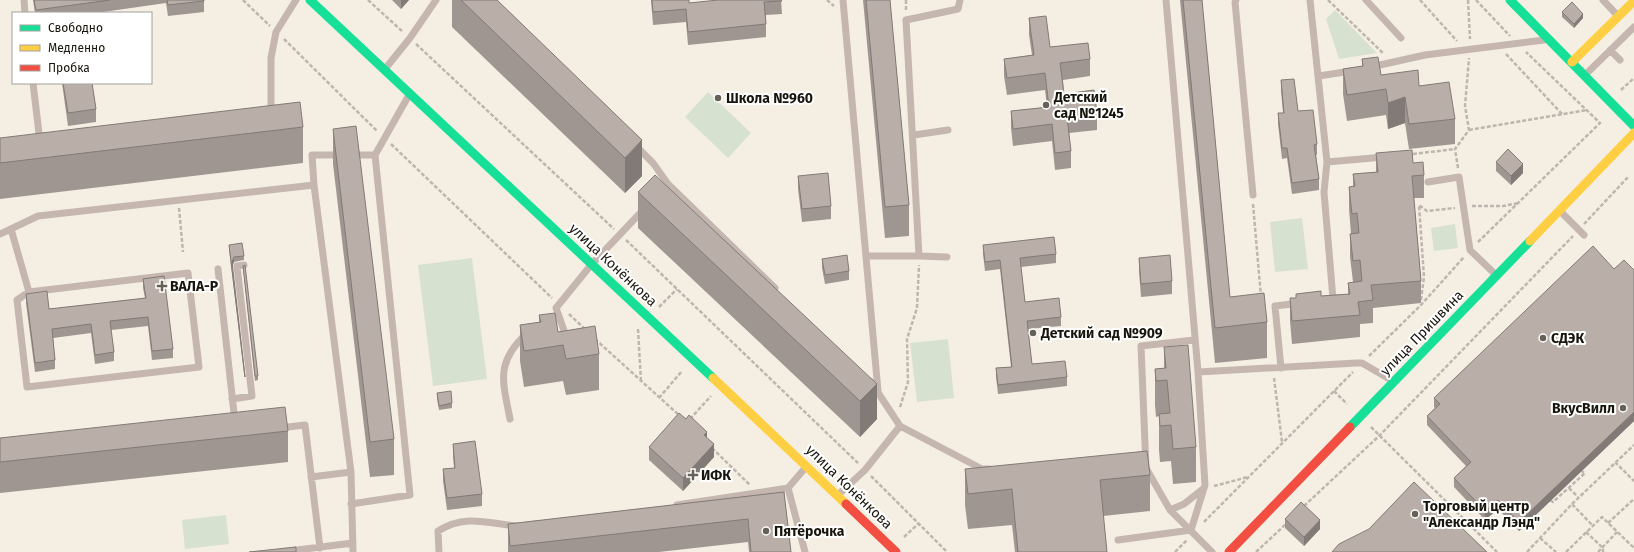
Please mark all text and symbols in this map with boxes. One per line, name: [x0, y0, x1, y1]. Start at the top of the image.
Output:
legend: [12, 12, 152, 84]
text: Свободно: [48, 21, 103, 35]
text: Медленно: [48, 41, 105, 55]
text: Пробка: [48, 61, 90, 75]
place label: Детский сад №1245: [1053, 89, 1124, 122]
place label: Школа №960: [726, 90, 813, 107]
marker: Школа №960: [713, 93, 723, 103]
marker: Детский сад №1245: [1041, 100, 1051, 110]
street label: улица Конёнкова: [566, 220, 660, 310]
place label: ВАЛА-Р: [170, 278, 219, 295]
marker: ВАЛА-Р: [157, 281, 167, 291]
street label: улица Пришвина: [1377, 287, 1467, 379]
place label: Детский сад №909: [1040, 325, 1163, 342]
marker: Детский сад №909: [1028, 328, 1038, 338]
place label: СДЭК: [1551, 330, 1584, 347]
marker: СДЭК: [1538, 333, 1548, 343]
place label: ВкусВилл: [1552, 400, 1615, 417]
marker: ВкусВилл: [1618, 403, 1628, 413]
street label: улица Конёнкова: [802, 441, 896, 533]
place label: ИФК: [701, 467, 731, 484]
marker: ИФК: [688, 470, 698, 480]
place label: Торговый центр "Александр Лэнд": [1423, 498, 1540, 531]
marker: Торговый центр "Александр Лэнд": [1410, 509, 1420, 519]
place label: Пятёрочка: [774, 523, 845, 540]
marker: Пятёрочка: [761, 526, 771, 536]

